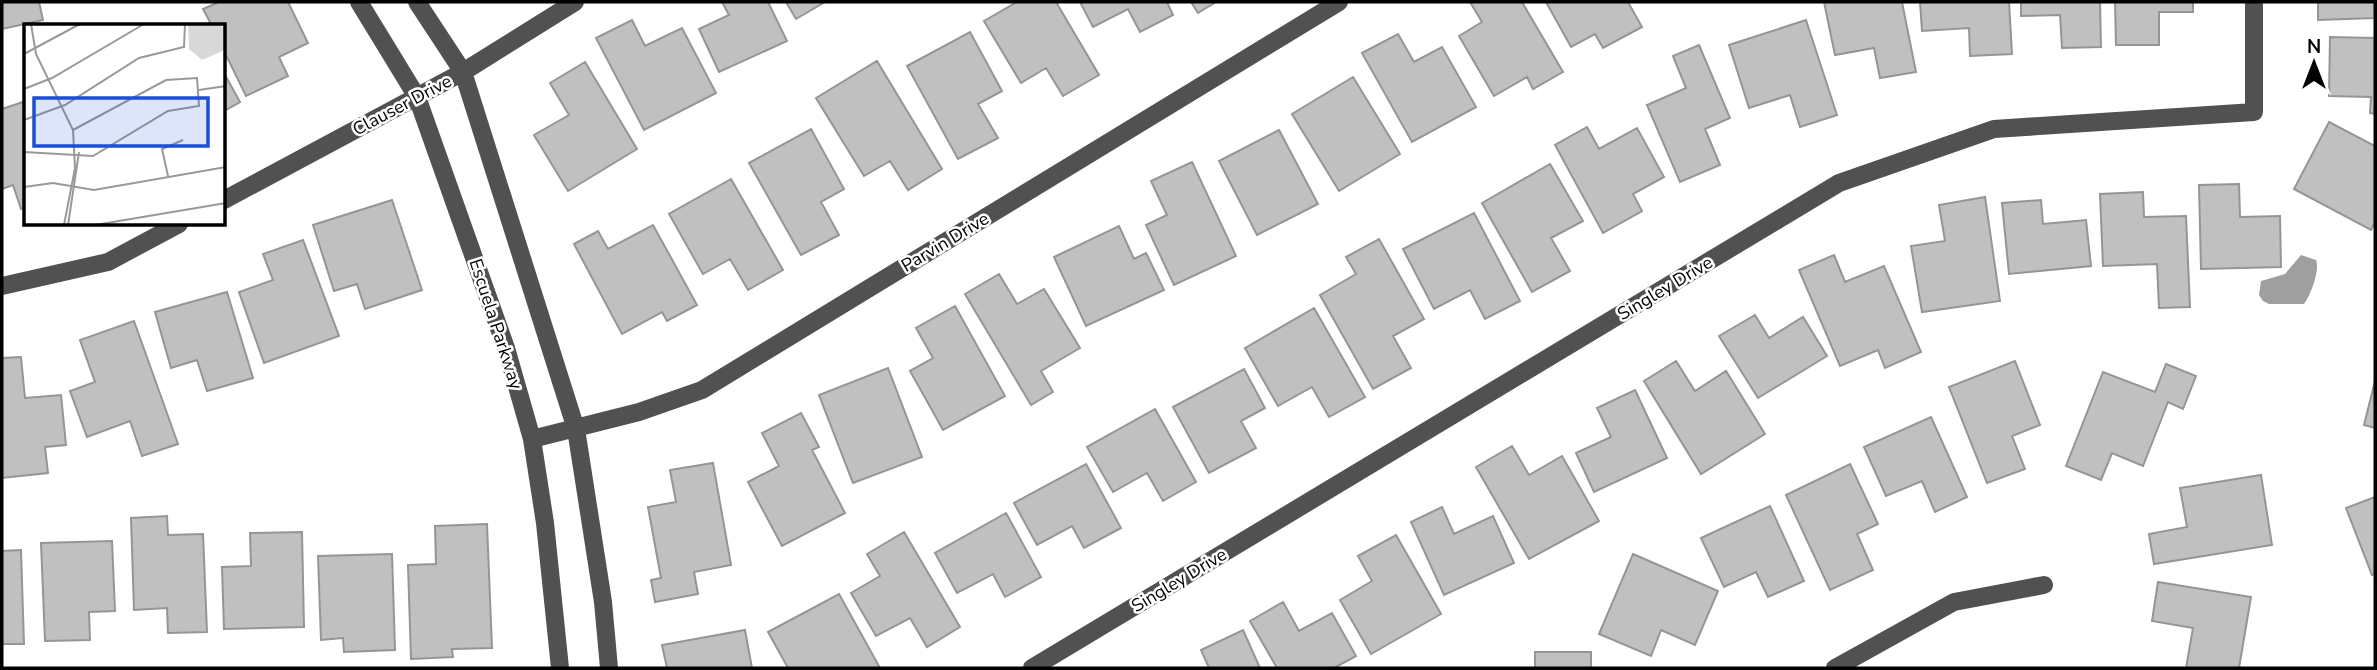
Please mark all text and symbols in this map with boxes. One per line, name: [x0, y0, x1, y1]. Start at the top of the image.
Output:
inset map: [24, 24, 226, 226]
north arrow: [2279, 28, 2349, 98]
text: N: [2307, 34, 2321, 60]
street label: Clauser Drive: [348, 69, 456, 141]
street label: Parvin Drive: [897, 206, 993, 278]
street label: Singley Drive: [1613, 250, 1717, 326]
street label: Escuela Parkway: [464, 256, 529, 393]
street label: Singley Drive: [1127, 542, 1231, 618]

